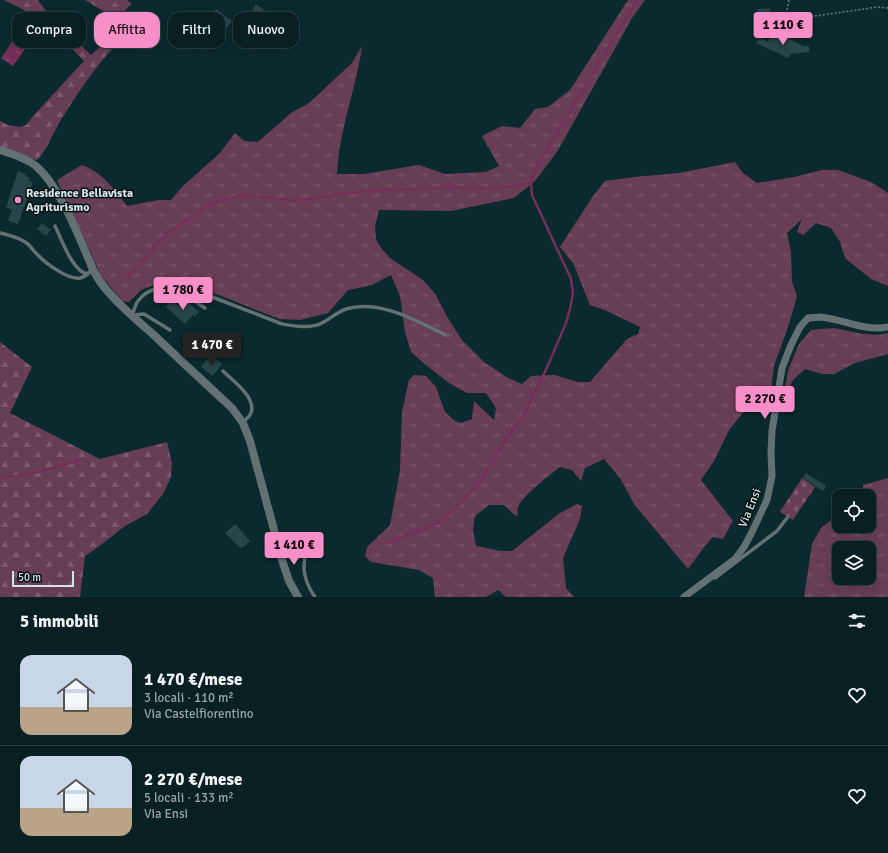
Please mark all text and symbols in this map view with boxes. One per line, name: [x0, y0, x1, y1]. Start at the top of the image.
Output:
chip: Compra: [12, 12, 86, 48]
chip: Affitta: [94, 12, 160, 48]
chip: Filtri: [168, 12, 225, 48]
chip: Nuovo: [233, 12, 299, 48]
pin: 1 110 €: [746, 12, 820, 46]
text: 1 110 €: [763, 17, 803, 33]
place label: Residence Bellavista Agriturismo: [26, 186, 133, 215]
marker: Residence Bellavista Agriturismo: [13, 195, 23, 205]
pin: 1 780 €: [146, 277, 220, 311]
text: 1 780 €: [163, 282, 203, 298]
pin: 1 470 €: [175, 332, 249, 366]
text: 1 470 €: [192, 337, 232, 353]
pin: 2 270 €: [728, 386, 802, 420]
text: 2 270 €: [745, 391, 785, 407]
street label: Via Ensi: [735, 486, 765, 530]
map controls: [832, 489, 876, 585]
button: locate: [832, 489, 876, 533]
pin: 1 410 €: [257, 532, 331, 566]
text: 1 410 €: [274, 537, 314, 553]
button: layers: [832, 541, 876, 585]
scale bar: [12, 569, 74, 588]
text: 50 m: [18, 571, 41, 584]
icon: filters: [846, 610, 868, 632]
text: 5 immobili: [20, 611, 99, 632]
text: 1 470 €/mese: [144, 669, 242, 690]
icon: home: [52, 671, 100, 719]
icon: heart: [846, 684, 868, 706]
text: 3 locali · 110 m²: [144, 690, 234, 706]
text: Via Castelfiorentino: [144, 706, 254, 722]
text: 2 270 €/mese: [144, 769, 242, 790]
icon: home: [52, 772, 100, 820]
icon: heart: [846, 785, 868, 807]
text: 5 locali · 133 m²: [144, 790, 234, 806]
text: Via Ensi: [144, 806, 188, 822]

